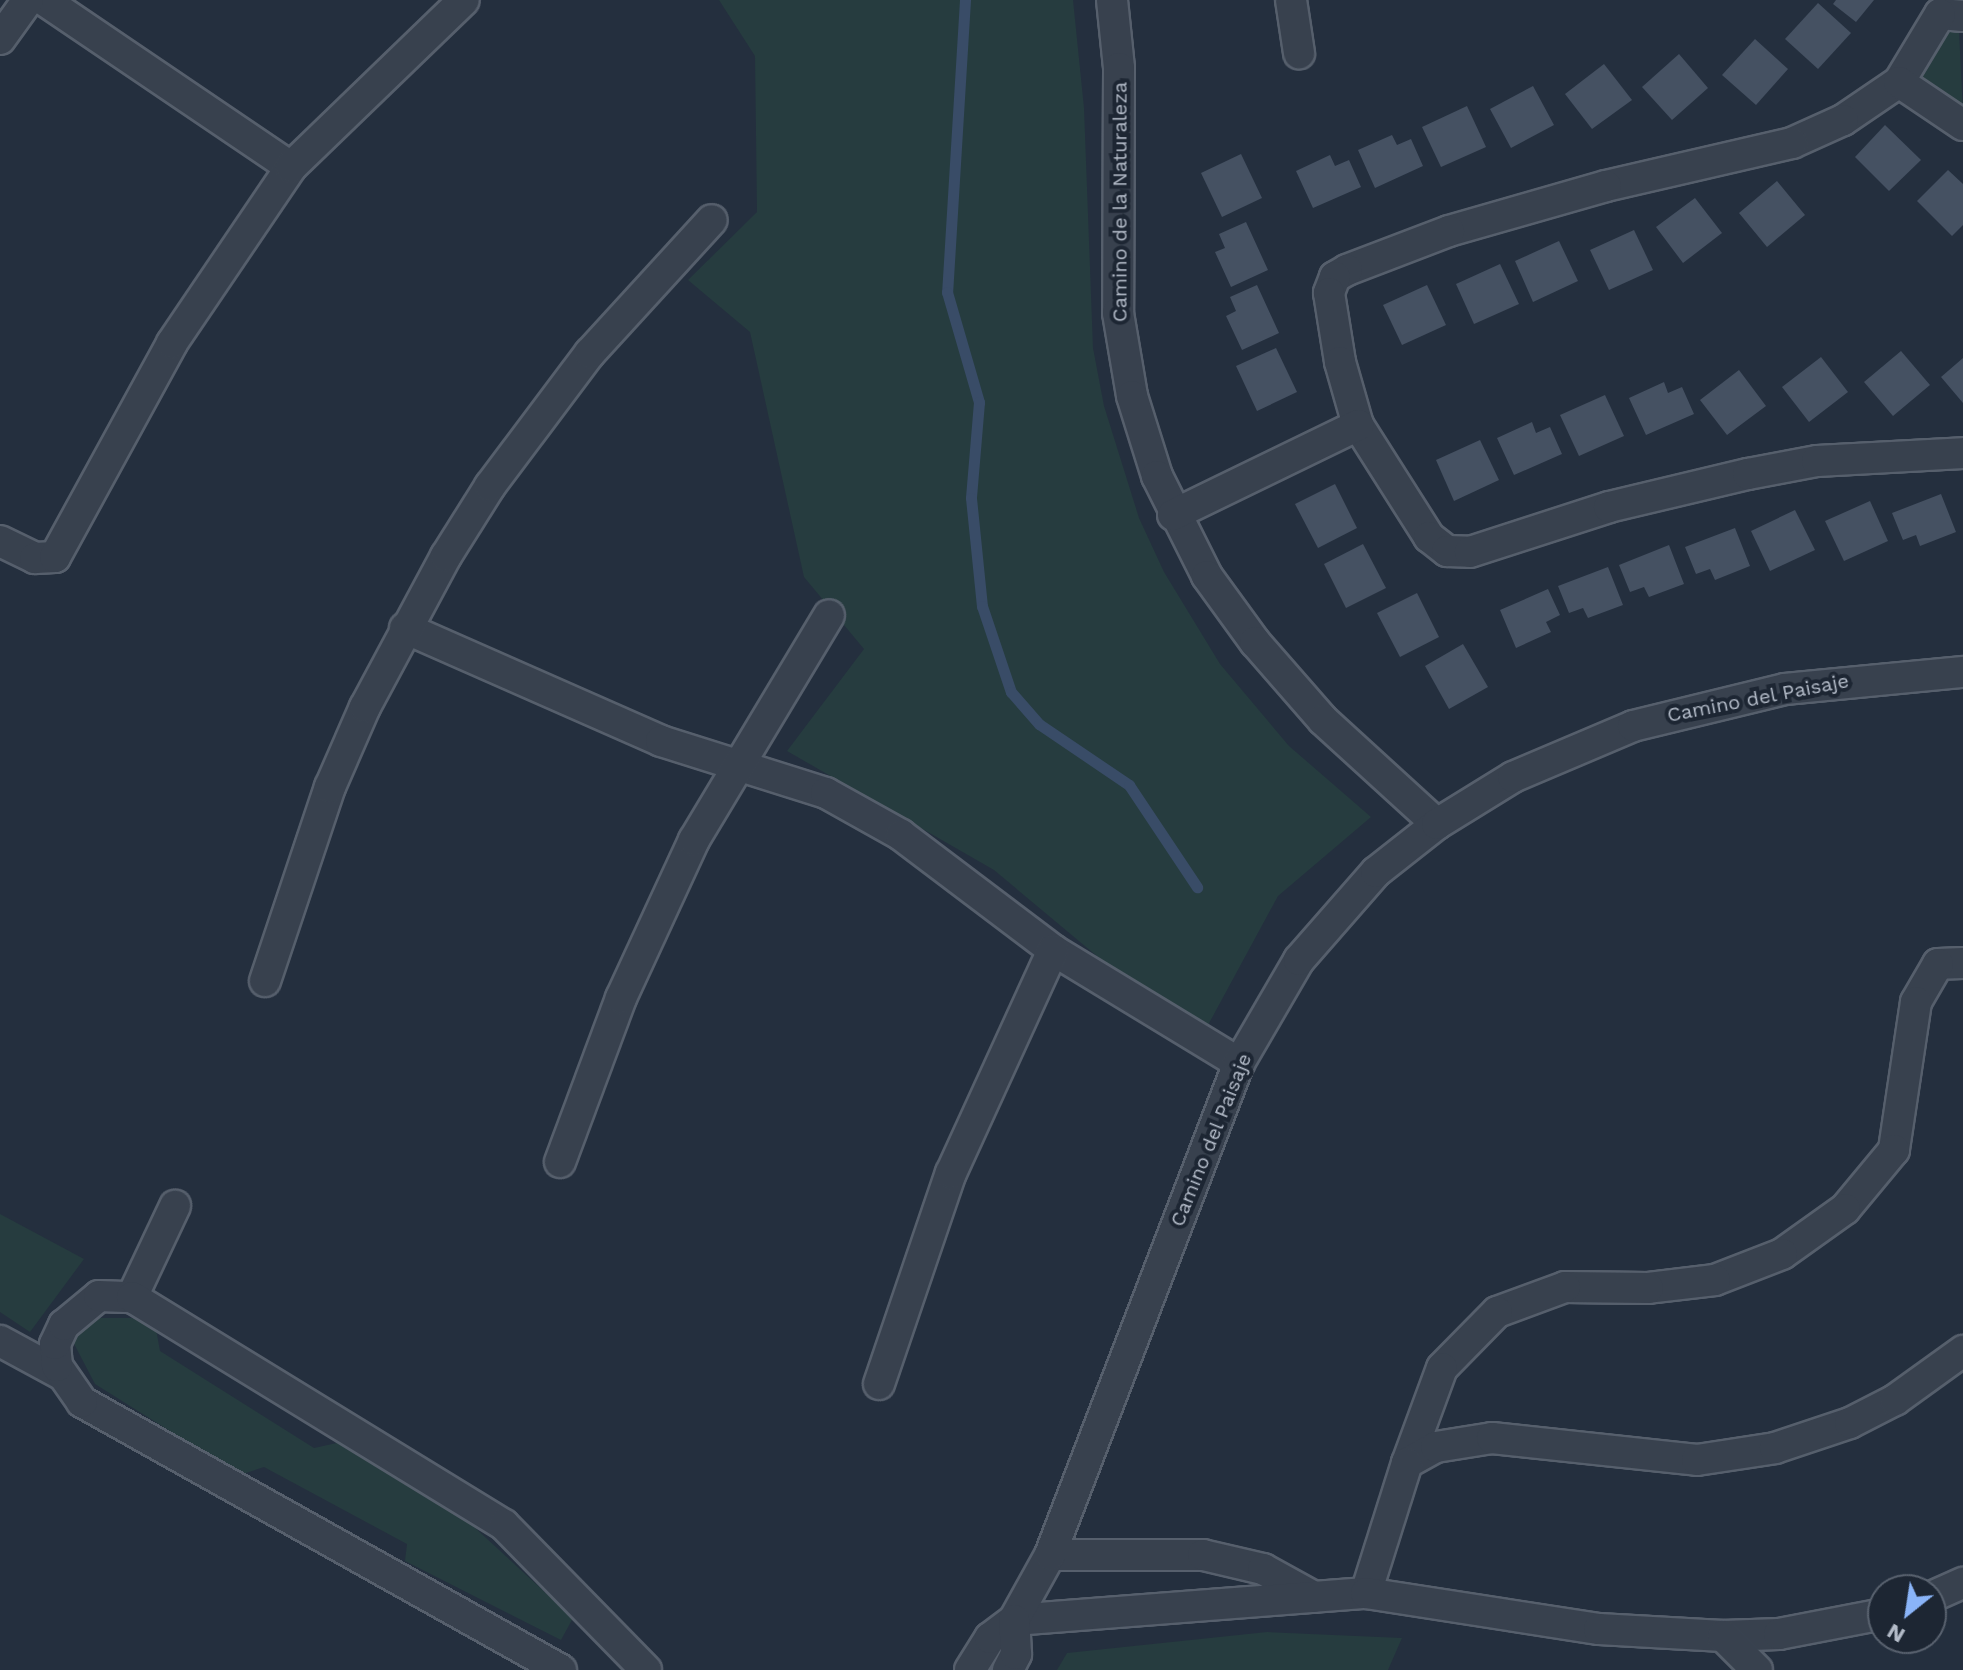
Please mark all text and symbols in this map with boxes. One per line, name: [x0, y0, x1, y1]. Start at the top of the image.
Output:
street label: Camino de la Naturaleza: [1108, 82, 1132, 322]
street label: Camino del Paisaje: [1665, 669, 1851, 727]
street label: Camino del Paisaje: [1165, 1050, 1257, 1230]
north arrow: [1867, 1574, 1947, 1654]
text: N: [1882, 1619, 1909, 1648]

